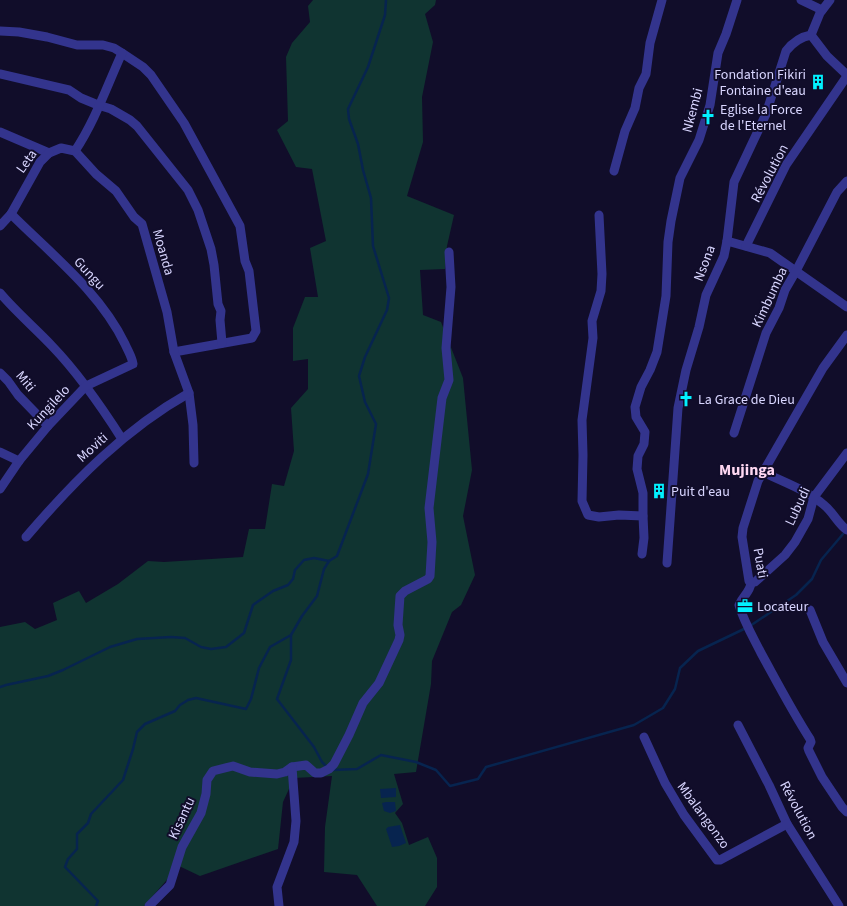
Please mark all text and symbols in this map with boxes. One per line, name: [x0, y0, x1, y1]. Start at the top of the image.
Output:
place label: Fondation Fikiri Fontaine d'eau: [714, 65, 806, 101]
building icon: Fondation Fikiri Fontaine d'eau: [809, 73, 827, 91]
street label: Nkembi: [677, 86, 709, 135]
place label: Eglise la Force de l'Eternel: [720, 100, 803, 136]
church icon: Eglise la Force de l'Eternel: [699, 108, 717, 126]
street label: Révolution: [746, 141, 794, 206]
street label: Leta: [11, 146, 42, 178]
street label: Moanda: [147, 227, 179, 278]
street label: Nsona: [689, 242, 721, 284]
street label: Gungu: [69, 253, 110, 295]
street label: Kimbumba: [747, 264, 793, 331]
street label: Miti: [11, 367, 40, 396]
street label: Kungilelo: [23, 381, 75, 435]
church icon: La Grace de Dieu: [677, 390, 695, 408]
place label: La Grace de Dieu: [698, 390, 795, 410]
street label: Moviti: [73, 428, 113, 467]
district label: Mujinga: [719, 459, 775, 481]
building icon: Puit d'eau: [650, 482, 668, 500]
place label: Puit d'eau: [671, 482, 730, 502]
street label: Lubudi: [780, 484, 816, 529]
street label: Puati: [748, 546, 773, 580]
office icon: Locateur: [736, 597, 754, 615]
place label: Locateur: [757, 597, 808, 617]
street label: Mbalangonzo: [672, 778, 734, 853]
street label: Révolution: [774, 778, 822, 843]
street label: Kisantu: [163, 794, 200, 843]

